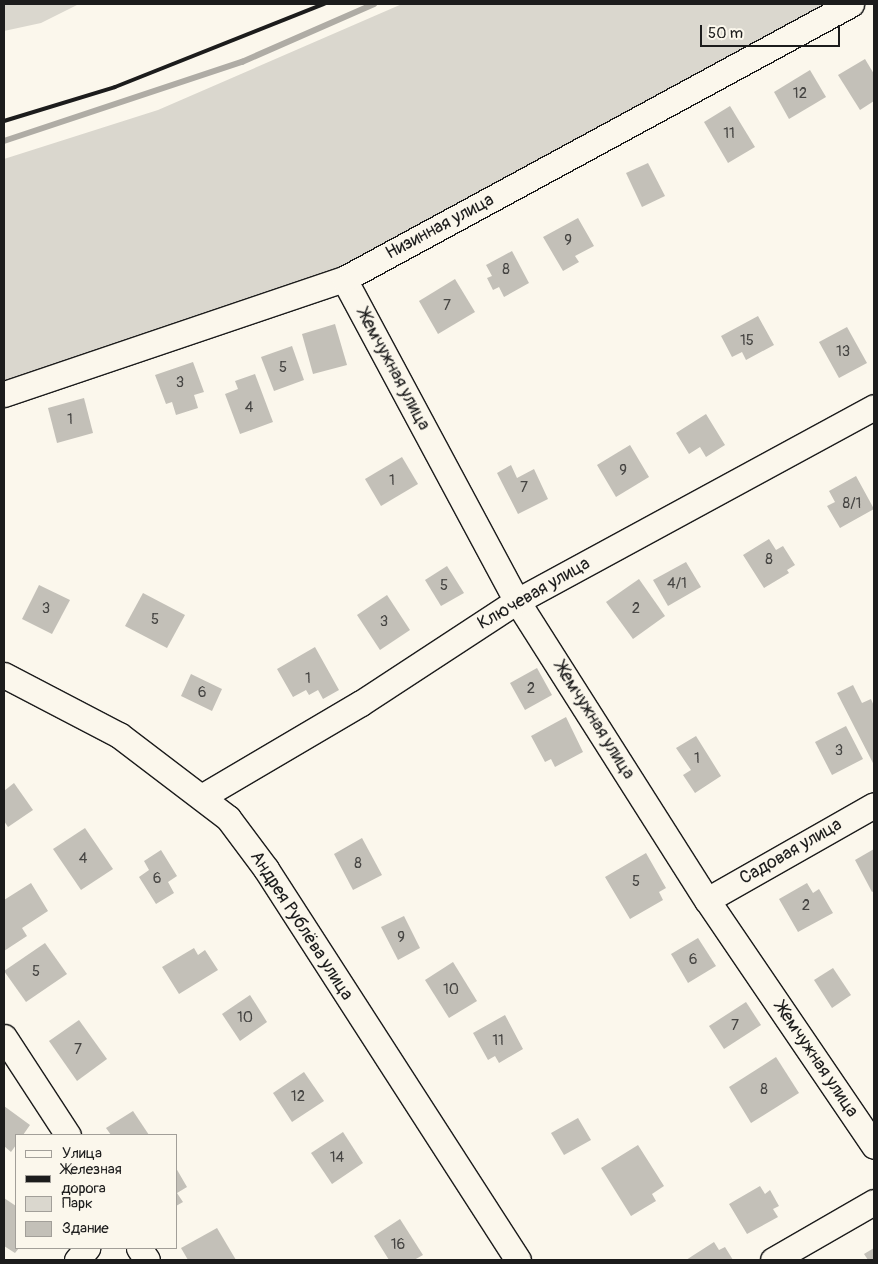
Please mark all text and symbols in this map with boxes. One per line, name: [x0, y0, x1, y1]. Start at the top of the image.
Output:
scale bar: [703, 15, 843, 47]
text: 50 m: [708, 24, 743, 43]
house number: 12: [793, 85, 807, 103]
house number: 11: [723, 125, 735, 143]
street label: Низинная улица: [382, 189, 498, 265]
house number: 9: [564, 232, 572, 250]
house number: 8: [502, 261, 510, 279]
house number: 7: [443, 297, 451, 315]
street label: Жемчужная улица: [352, 306, 434, 434]
house number: 15: [740, 332, 754, 350]
house number: 13: [836, 343, 850, 361]
house number: 5: [279, 359, 287, 377]
house number: 3: [176, 374, 184, 392]
house number: 4: [245, 399, 253, 417]
house number: 1: [67, 411, 73, 429]
house number: 9: [619, 462, 627, 480]
house number: 1: [389, 472, 395, 490]
house number: 7: [520, 479, 528, 497]
house number: 8/1: [843, 495, 861, 513]
house number: 8: [765, 551, 773, 569]
street label: Ключевая улица: [474, 553, 594, 635]
house number: 4/1: [667, 575, 687, 593]
house number: 5: [440, 577, 448, 595]
house number: 3: [42, 600, 50, 618]
house number: 2: [632, 600, 640, 618]
house number: 5: [151, 611, 159, 629]
house number: 3: [380, 613, 388, 631]
street label: Жемчужная улица: [549, 658, 639, 784]
house number: 1: [305, 670, 311, 688]
house number: 2: [527, 680, 535, 698]
house number: 6: [198, 684, 206, 702]
house number: 3: [835, 742, 843, 760]
house number: 1: [694, 750, 700, 768]
street label: Садовая улица: [736, 814, 846, 890]
street label: Андрея Рублёва улица: [245, 847, 357, 1005]
house number: 4: [79, 850, 87, 868]
house number: 8: [354, 855, 362, 873]
house number: 6: [153, 870, 161, 888]
house number: 5: [632, 873, 640, 891]
house number: 2: [802, 897, 810, 915]
house number: 9: [397, 929, 405, 947]
house number: 6: [689, 951, 697, 969]
house number: 5: [32, 963, 40, 981]
house number: 10: [443, 981, 459, 999]
street label: Жемчужная улица: [769, 998, 863, 1122]
house number: 10: [237, 1009, 253, 1027]
house number: 7: [731, 1017, 739, 1035]
house number: 11: [492, 1032, 504, 1050]
house number: 7: [74, 1041, 82, 1059]
house number: 8: [760, 1081, 768, 1099]
house number: 12: [291, 1088, 305, 1106]
legend: [15, 1134, 178, 1249]
text: Улица: [62, 1144, 102, 1163]
house number: 14: [330, 1149, 344, 1167]
text: Железная дорога: [61, 1160, 122, 1198]
text: Парк: [62, 1194, 93, 1213]
text: Здание: [62, 1219, 109, 1238]
house number: 16: [391, 1236, 405, 1254]

